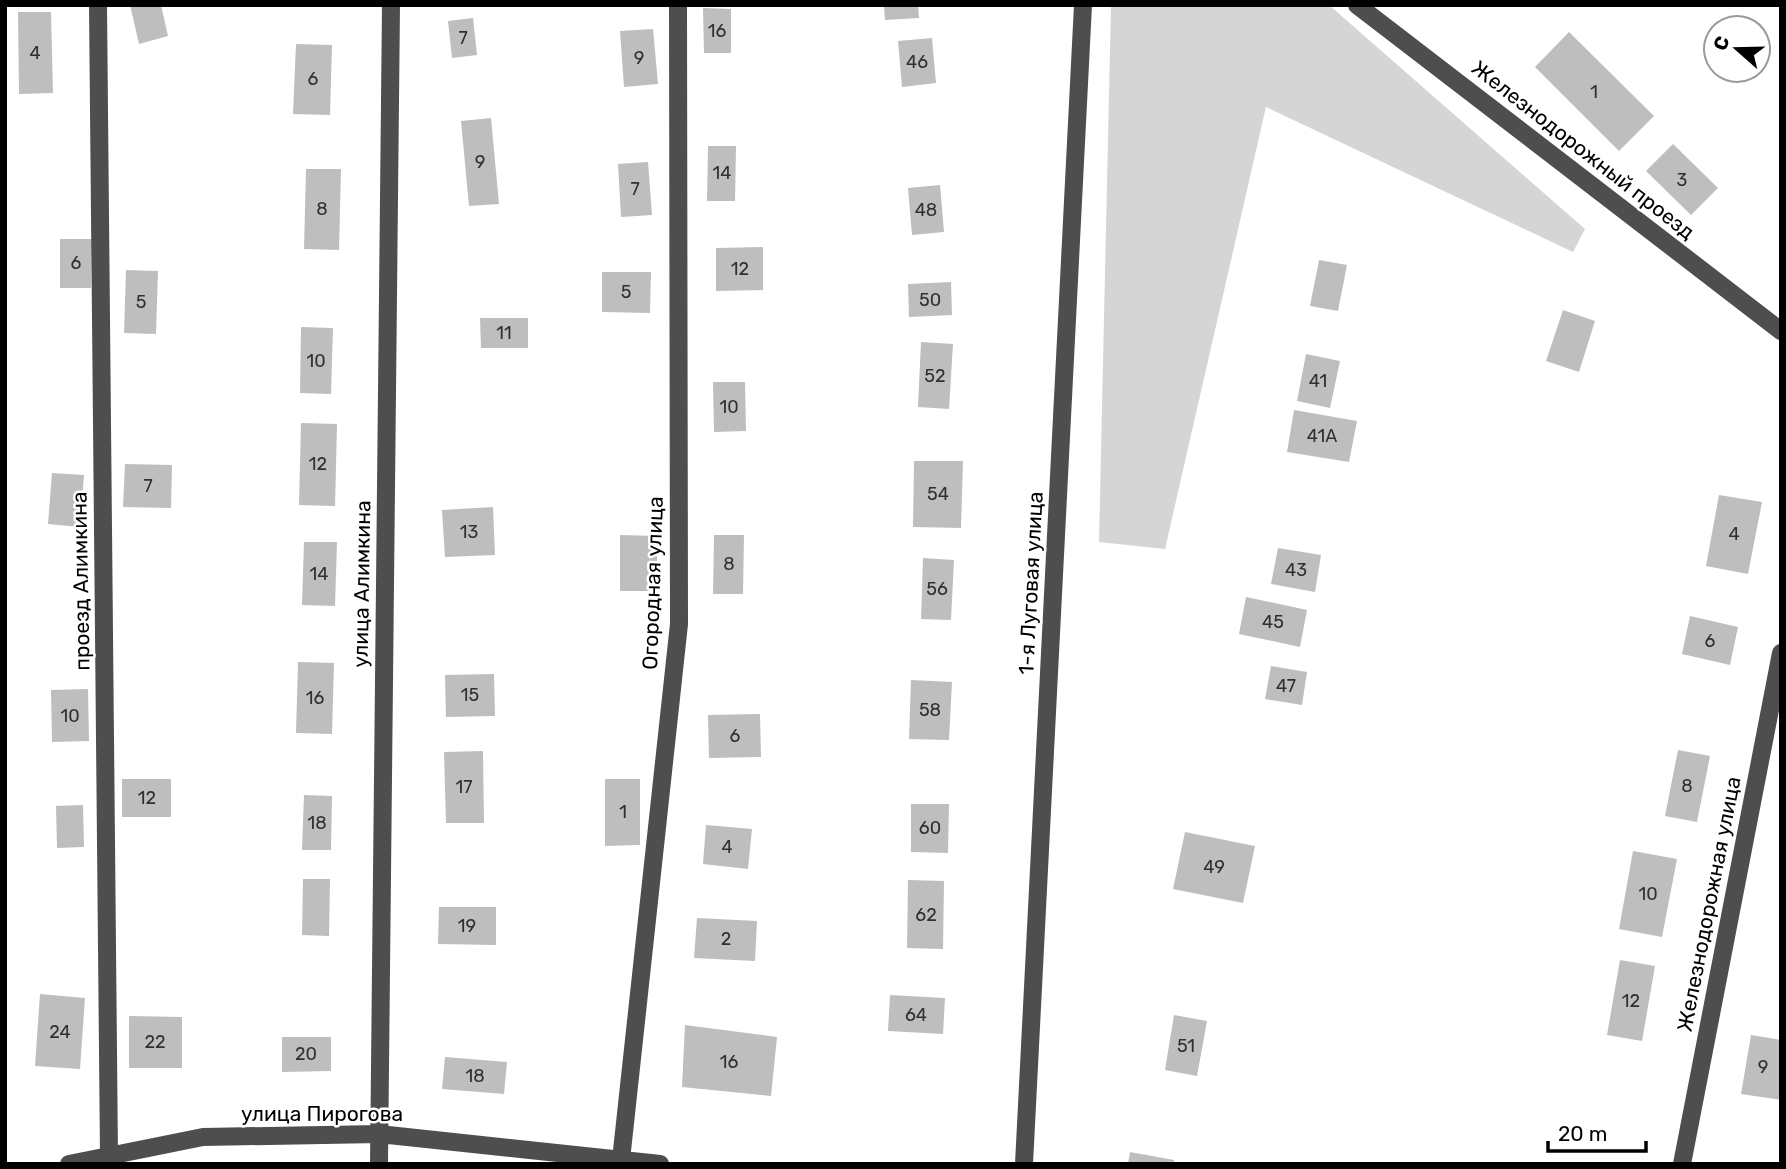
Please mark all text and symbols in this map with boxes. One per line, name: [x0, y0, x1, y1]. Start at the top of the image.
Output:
north arrow: [1702, 14, 1772, 84]
house number: 16: [708, 20, 726, 42]
house number: 7: [458, 27, 468, 49]
text: С: [1708, 33, 1735, 54]
house number: 4: [29, 42, 41, 64]
house number: 9: [634, 47, 644, 69]
house number: 46: [906, 51, 928, 73]
street label: Железнодорожный проезд: [1467, 55, 1700, 244]
house number: 6: [308, 68, 319, 90]
house number: 1: [1590, 81, 1598, 103]
house number: 9: [475, 151, 485, 173]
house number: 14: [713, 162, 731, 184]
house number: 3: [1677, 169, 1687, 191]
house number: 7: [630, 178, 640, 200]
house number: 8: [316, 198, 328, 220]
house number: 48: [915, 199, 937, 221]
house number: 6: [71, 252, 82, 274]
house number: 12: [731, 258, 749, 280]
house number: 5: [621, 281, 631, 303]
house number: 50: [919, 289, 941, 311]
house number: 5: [136, 291, 146, 313]
house number: 11: [496, 322, 512, 344]
house number: 10: [306, 350, 326, 372]
house number: 52: [924, 365, 946, 387]
house number: 41: [1309, 370, 1327, 392]
house number: 10: [719, 396, 739, 418]
house number: 41А: [1307, 425, 1337, 447]
house number: 12: [309, 453, 327, 475]
house number: 7: [143, 475, 153, 497]
house number: 54: [927, 483, 949, 505]
street label: проезд Алимкина: [66, 491, 95, 671]
street label: 1-я Луговая улица: [1013, 491, 1048, 675]
street label: Огородная улица: [637, 496, 668, 670]
street label: улица Алимкина: [348, 500, 375, 668]
house number: 13: [460, 521, 478, 543]
house number: 4: [1728, 523, 1740, 545]
house number: 8: [723, 553, 735, 575]
house number: 43: [1285, 559, 1307, 581]
house number: 14: [310, 563, 328, 585]
house number: 56: [926, 578, 948, 600]
house number: 45: [1262, 611, 1284, 633]
house number: 6: [1705, 630, 1716, 652]
house number: 47: [1276, 675, 1296, 697]
house number: 15: [461, 684, 479, 706]
house number: 16: [306, 687, 324, 709]
house number: 58: [919, 699, 941, 721]
house number: 10: [60, 705, 80, 727]
house number: 6: [730, 725, 741, 747]
street label: Железнодорожная улица: [1671, 774, 1746, 1034]
house number: 8: [1681, 775, 1693, 797]
house number: 17: [456, 776, 472, 798]
house number: 12: [138, 787, 156, 809]
house number: 1: [619, 801, 627, 823]
house number: 18: [307, 812, 327, 834]
house number: 60: [919, 817, 941, 839]
house number: 4: [721, 836, 733, 858]
house number: 49: [1203, 856, 1225, 878]
house number: 10: [1638, 883, 1658, 905]
house number: 62: [915, 904, 937, 926]
house number: 19: [458, 915, 476, 937]
house number: 2: [721, 928, 731, 950]
house number: 12: [1622, 990, 1640, 1012]
house number: 64: [905, 1004, 927, 1026]
house number: 24: [49, 1021, 71, 1043]
house number: 22: [144, 1031, 166, 1053]
house number: 51: [1177, 1035, 1195, 1057]
house number: 20: [295, 1043, 317, 1065]
house number: 16: [720, 1051, 738, 1073]
house number: 9: [1758, 1056, 1768, 1078]
house number: 18: [465, 1065, 485, 1087]
street label: улица Пирогова: [241, 1101, 403, 1126]
scale bar: [1548, 1110, 1646, 1154]
text: 20 m: [1558, 1121, 1607, 1146]

